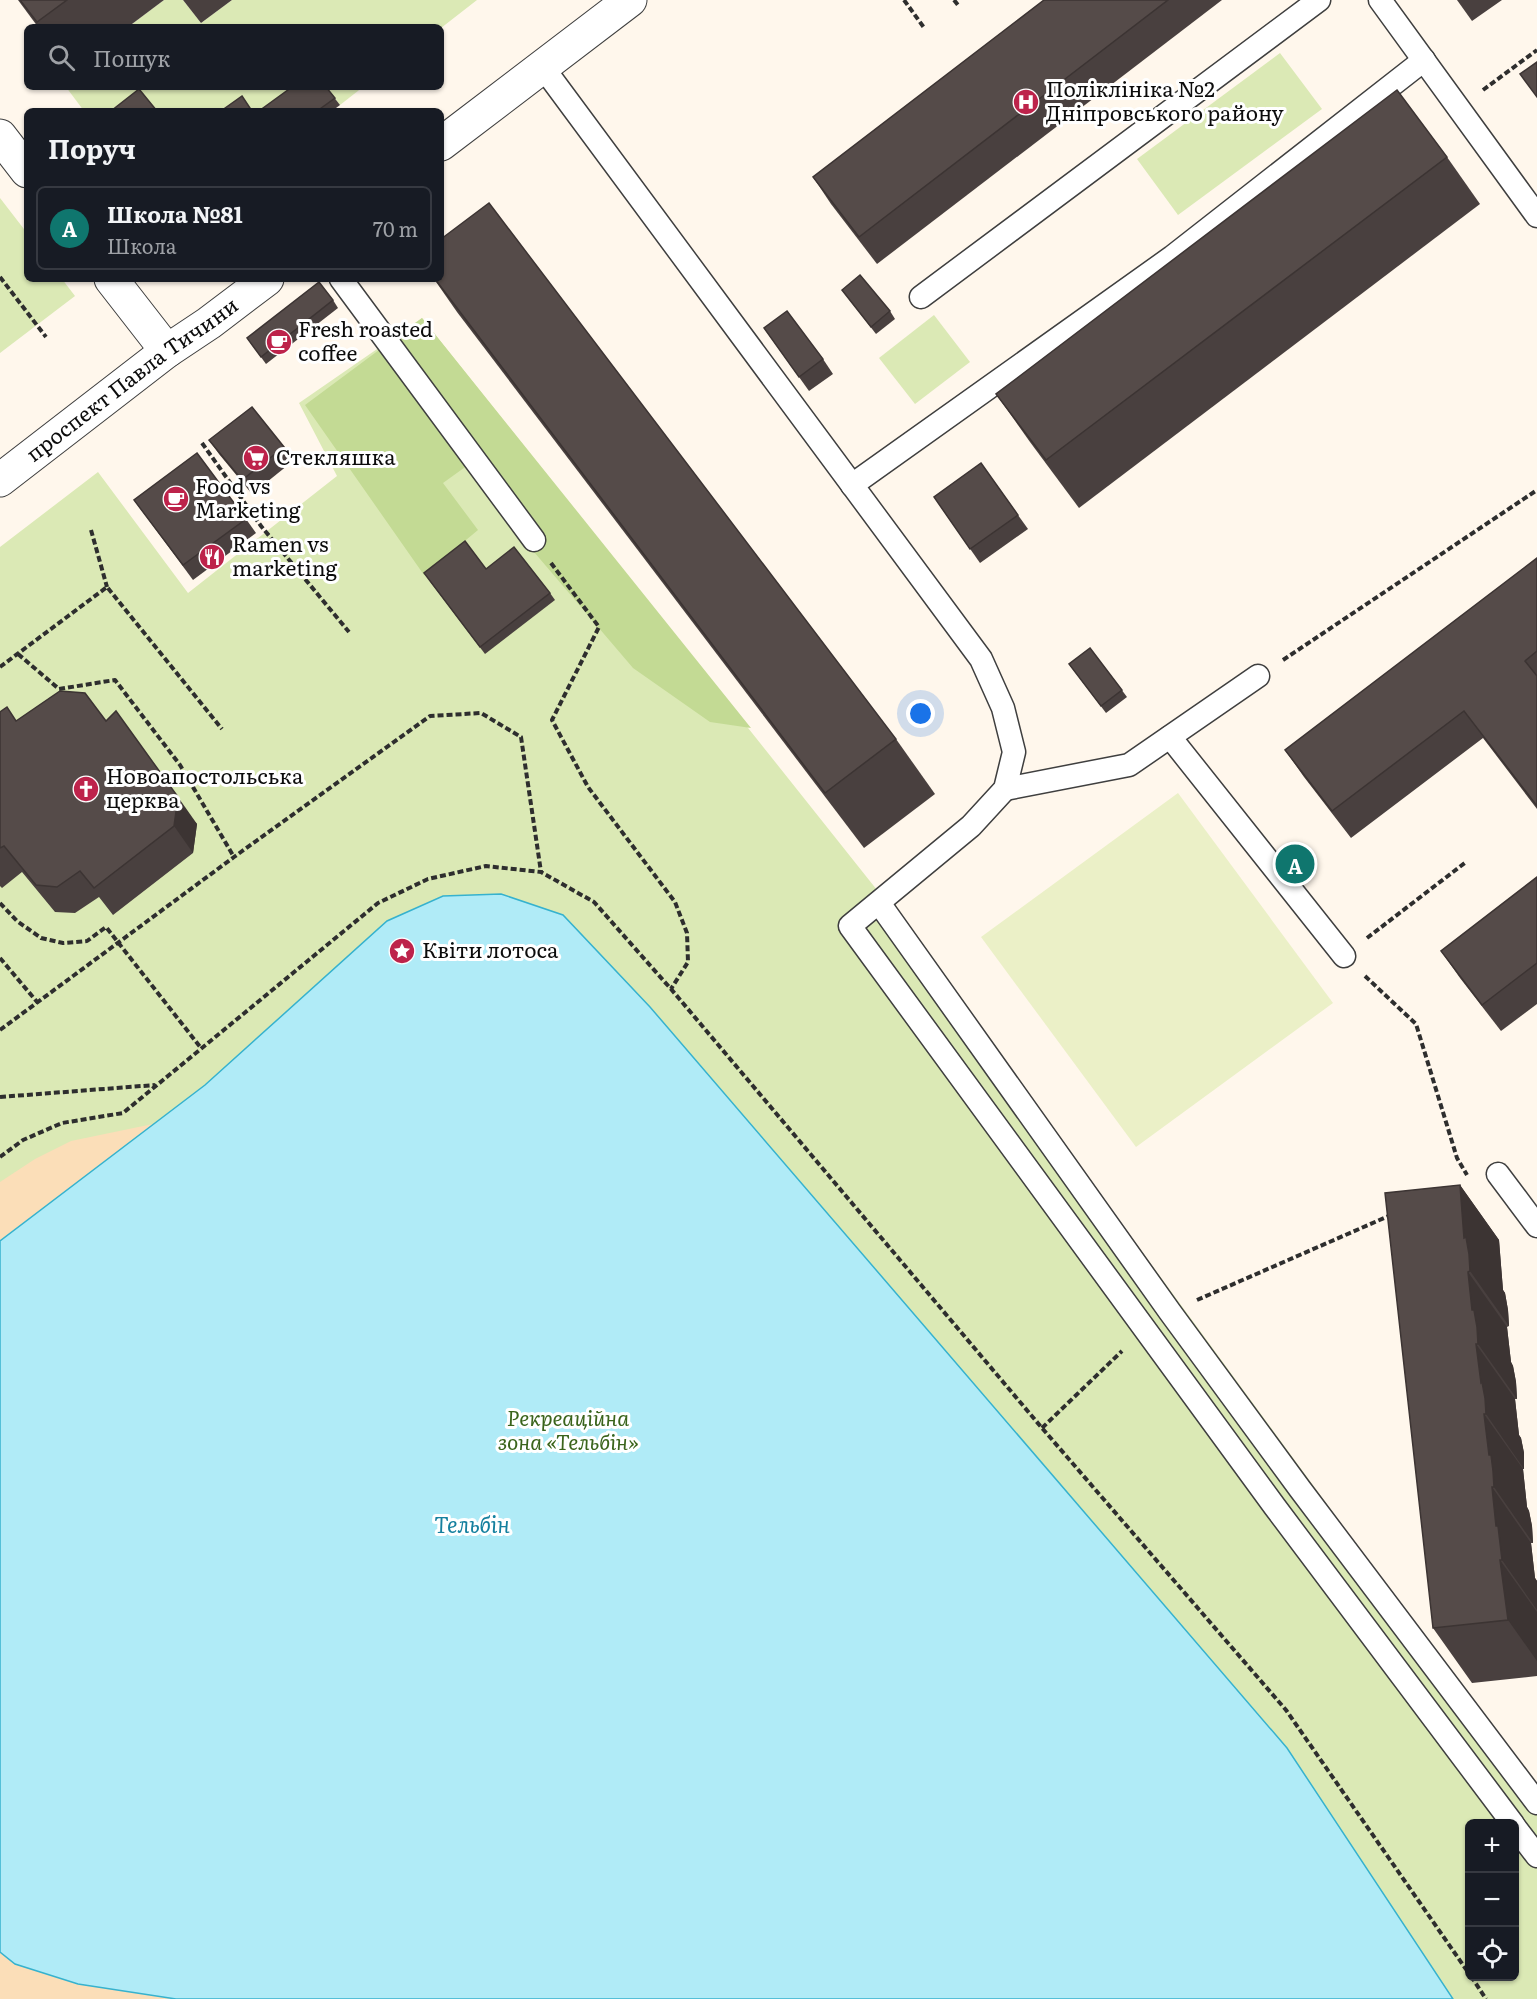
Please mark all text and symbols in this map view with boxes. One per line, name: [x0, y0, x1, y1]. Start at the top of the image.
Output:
search box: [24, 24, 444, 90]
icon: search: [45, 41, 78, 74]
text: Пошук: [93, 41, 170, 74]
place label: Поліклініка №2 Дніпровського району: [1046, 72, 1285, 127]
hospital icon: Поліклініка №2 Дніпровського району: [1011, 87, 1041, 117]
text: Поруч: [48, 128, 136, 167]
text: Школа №81: [107, 197, 243, 230]
text: A: [62, 213, 77, 243]
text: 70 m: [373, 213, 418, 243]
text: Школа: [107, 230, 177, 260]
street label: проспект Павла Тичини: [18, 288, 244, 468]
place label: Fresh roasted coffee: [298, 312, 433, 367]
cafe icon: Fresh roasted coffee: [264, 327, 294, 357]
place label: Стекляшка: [276, 440, 396, 471]
supermarket icon: Стекляшка: [241, 443, 271, 473]
place label: Food vs Marketing: [195, 469, 301, 524]
cafe icon: Food vs Marketing: [161, 484, 191, 514]
place label: Ramen vs marketing: [232, 527, 338, 582]
restaurant icon: Ramen vs marketing: [197, 542, 227, 572]
your location: [906, 699, 935, 728]
place label: Новоапостольська церква: [106, 759, 304, 814]
church icon: Новоапостольська церква: [71, 774, 101, 804]
pin: A: [1276, 842, 1314, 886]
place label: Квіти лотоса: [422, 933, 559, 964]
place icon: Квіти лотоса: [387, 936, 417, 966]
park label: Рекреаційна зона «Тельбін»: [498, 1401, 639, 1456]
water label: Тельбін: [434, 1507, 510, 1540]
map controls: [1465, 1819, 1519, 1981]
button: +: [1465, 1819, 1519, 1873]
button: −: [1465, 1873, 1519, 1927]
button: locate: [1465, 1927, 1519, 1981]

